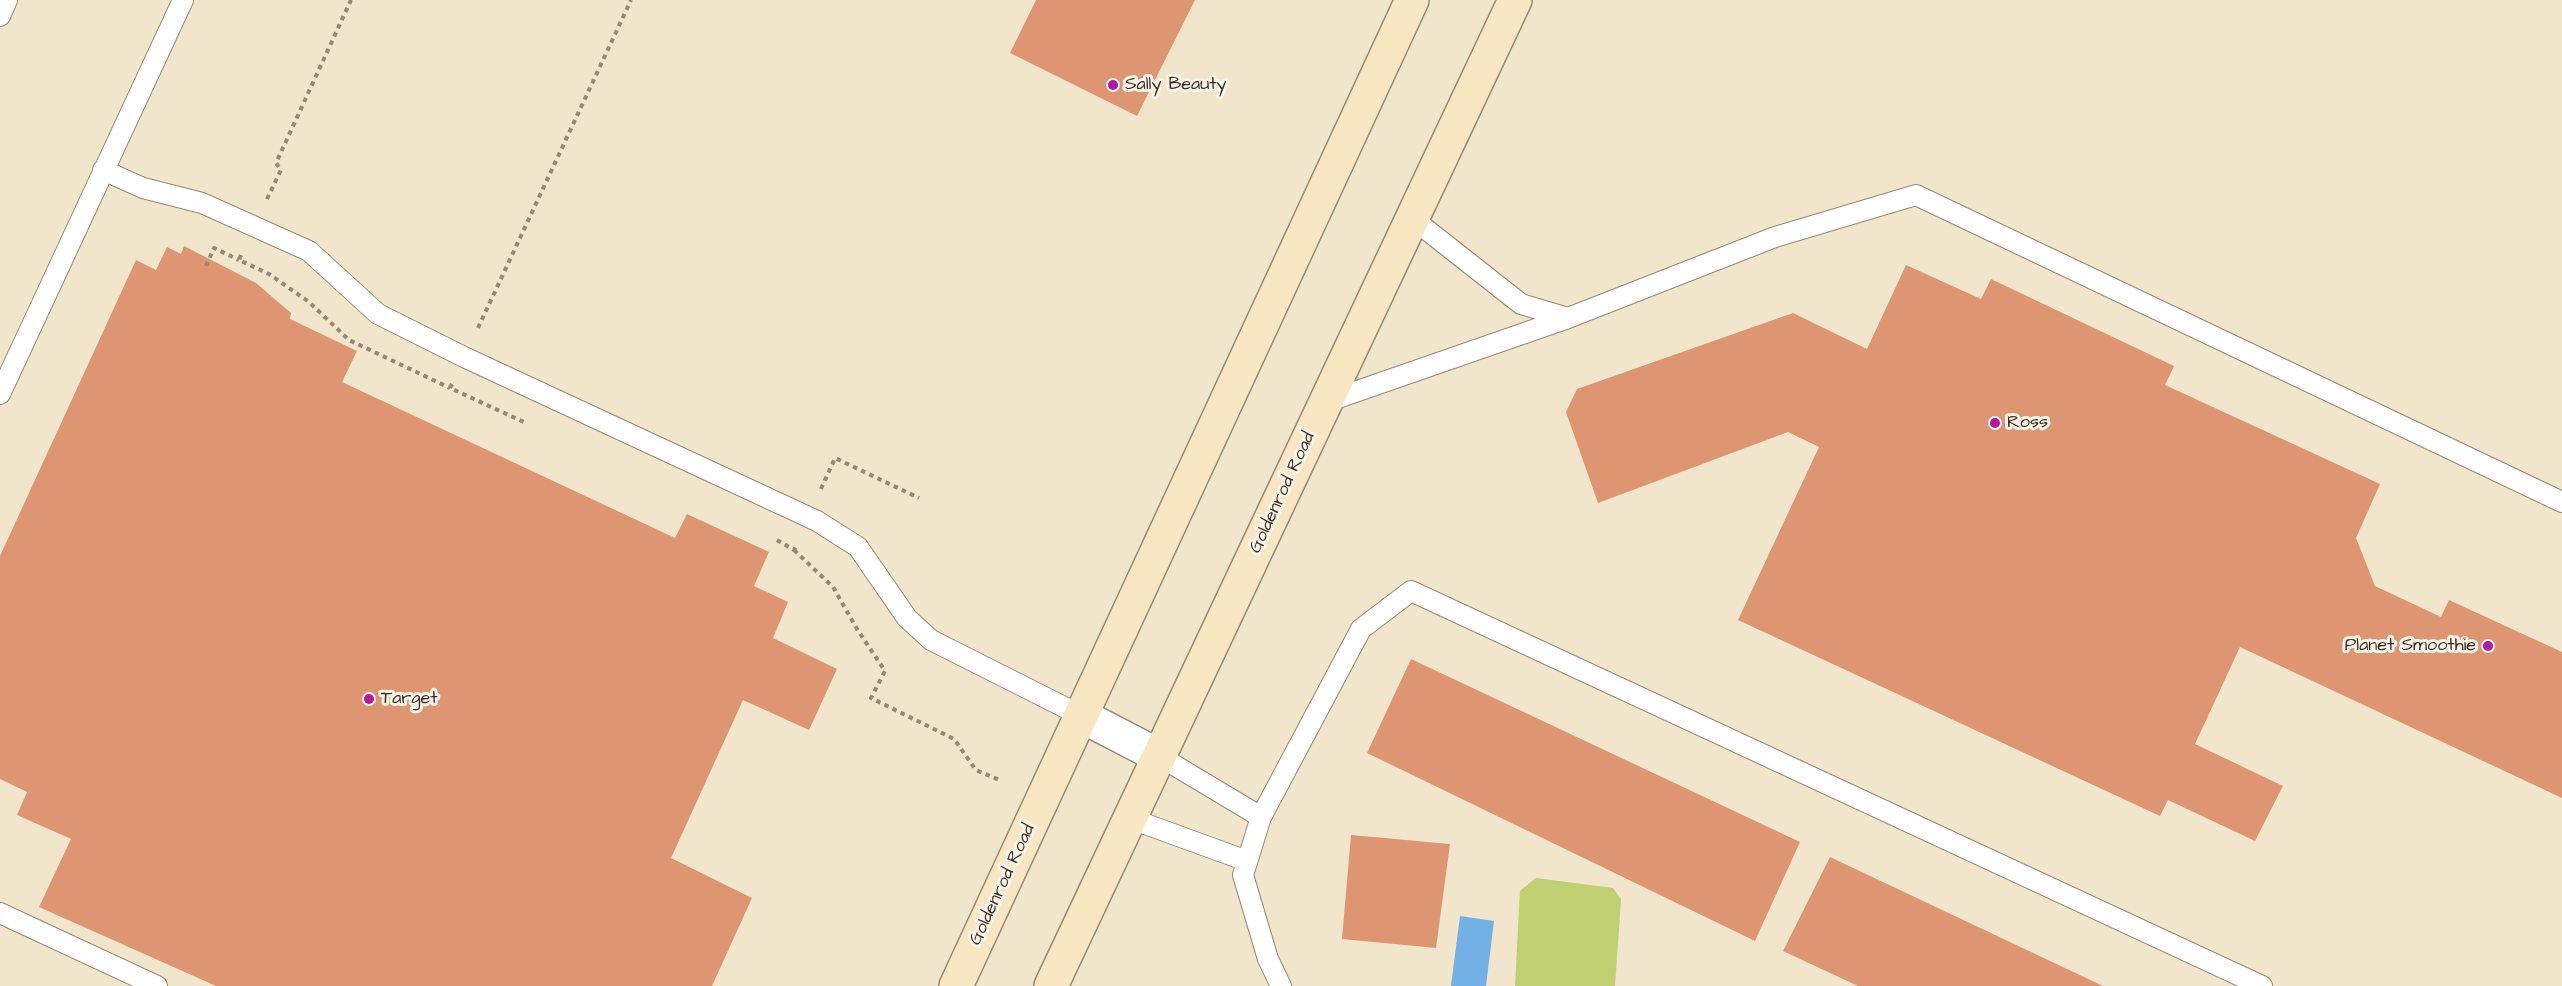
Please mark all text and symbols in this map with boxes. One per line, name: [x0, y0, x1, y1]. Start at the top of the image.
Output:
place label: Sally Beauty: [1125, 74, 1226, 96]
marker: Sally Beauty: [1106, 78, 1120, 92]
place label: Ross: [2007, 412, 2048, 434]
marker: Ross: [1988, 416, 2002, 430]
street label: Goldenrod Road: [1245, 429, 1321, 557]
place label: Planet Smoothie: [2345, 635, 2476, 657]
marker: Planet Smoothie: [2481, 639, 2495, 653]
place label: Target: [381, 688, 438, 710]
marker: Target: [362, 692, 376, 706]
street label: Goldenrod Road: [965, 821, 1041, 949]

